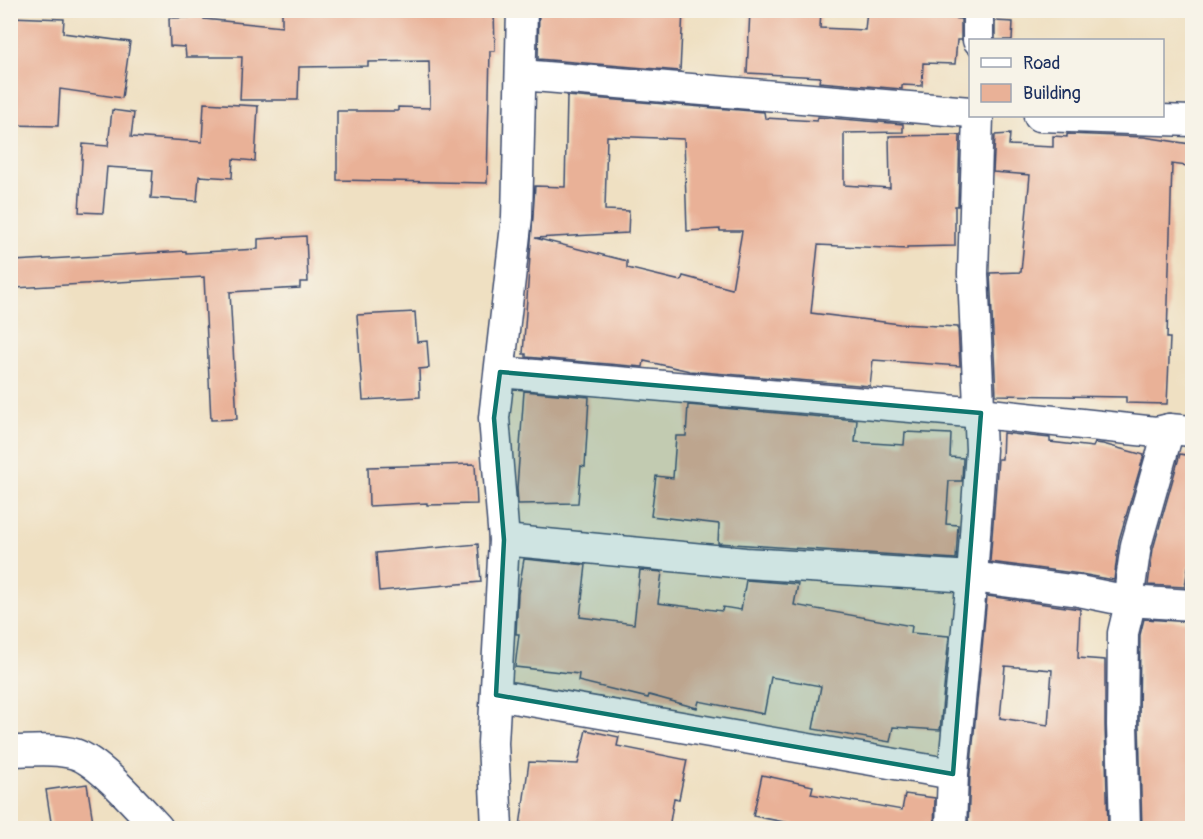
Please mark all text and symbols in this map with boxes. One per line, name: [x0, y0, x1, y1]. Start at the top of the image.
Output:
legend: [969, 39, 1164, 117]
text: Road: [1023, 52, 1060, 75]
text: Building: [1023, 82, 1081, 105]

